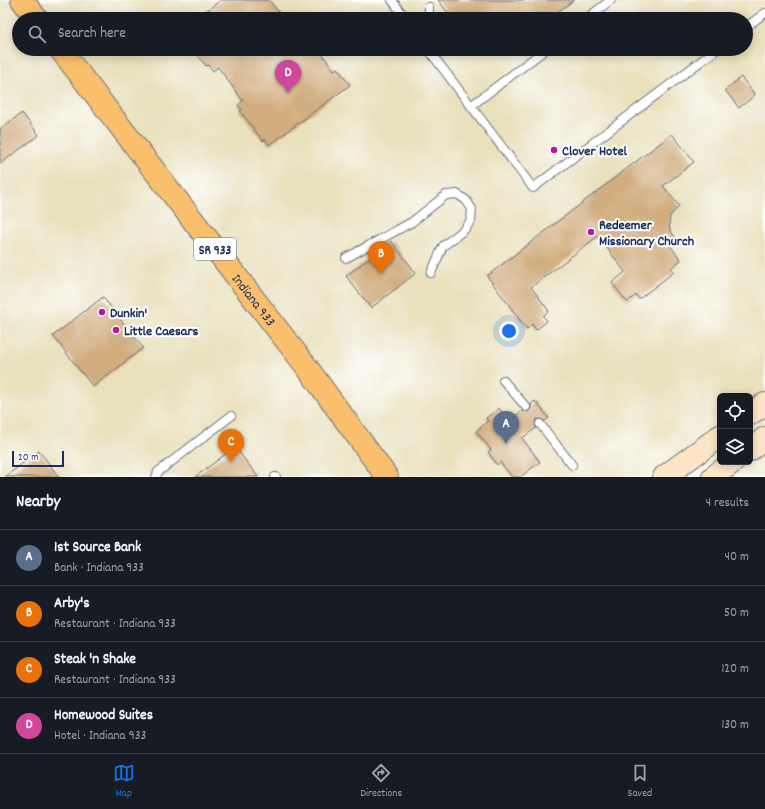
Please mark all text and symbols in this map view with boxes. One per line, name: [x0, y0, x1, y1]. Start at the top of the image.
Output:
search box: [12, 12, 753, 56]
icon: search: [26, 23, 48, 45]
text: Search here: [58, 23, 126, 45]
pin: D: [275, 60, 301, 93]
place label: Clover Hotel: [562, 142, 628, 162]
marker: Clover Hotel: [549, 145, 559, 155]
place label: Redeemer Missionary Church: [599, 216, 695, 252]
marker: Redeemer Missionary Church: [586, 227, 596, 237]
road number: SR 933: [194, 238, 236, 260]
pin: B: [368, 241, 394, 274]
street label: Indiana 933: [226, 270, 280, 331]
place label: Dunkin': [110, 304, 147, 324]
marker: Dunkin': [97, 307, 107, 317]
your location: [499, 321, 519, 341]
place label: Little Caesars: [124, 322, 199, 342]
marker: Little Caesars: [111, 325, 121, 335]
map controls: [717, 393, 753, 465]
button: locate: [717, 393, 753, 429]
pin: A: [493, 411, 519, 444]
pin: C: [218, 429, 244, 462]
button: layers: [717, 429, 753, 465]
scale bar: [12, 449, 64, 468]
text: 20 m: [18, 450, 39, 466]
text: Nearby: [16, 491, 60, 515]
text: 4 results: [706, 494, 749, 513]
text: 1st Source Bank: [54, 537, 141, 559]
text: A: [25, 548, 33, 567]
text: 40 m: [725, 548, 749, 567]
text: Bank · Indiana 933: [54, 559, 144, 578]
text: Arby's: [54, 593, 90, 615]
text: B: [26, 604, 32, 623]
text: 50 m: [724, 604, 749, 623]
text: Restaurant · Indiana 933: [54, 615, 176, 634]
text: Steak 'n Shake: [54, 649, 136, 671]
text: C: [26, 660, 32, 679]
text: 120 m: [721, 660, 749, 679]
text: Restaurant · Indiana 933: [54, 671, 176, 690]
text: Homewood Suites: [54, 705, 153, 727]
text: D: [26, 716, 32, 735]
text: 130 m: [721, 716, 749, 735]
text: Hotel · Indiana 933: [54, 727, 146, 746]
tab: Map: [113, 762, 135, 802]
tab: Directions: [360, 762, 402, 802]
tab: Saved: [628, 762, 652, 802]

